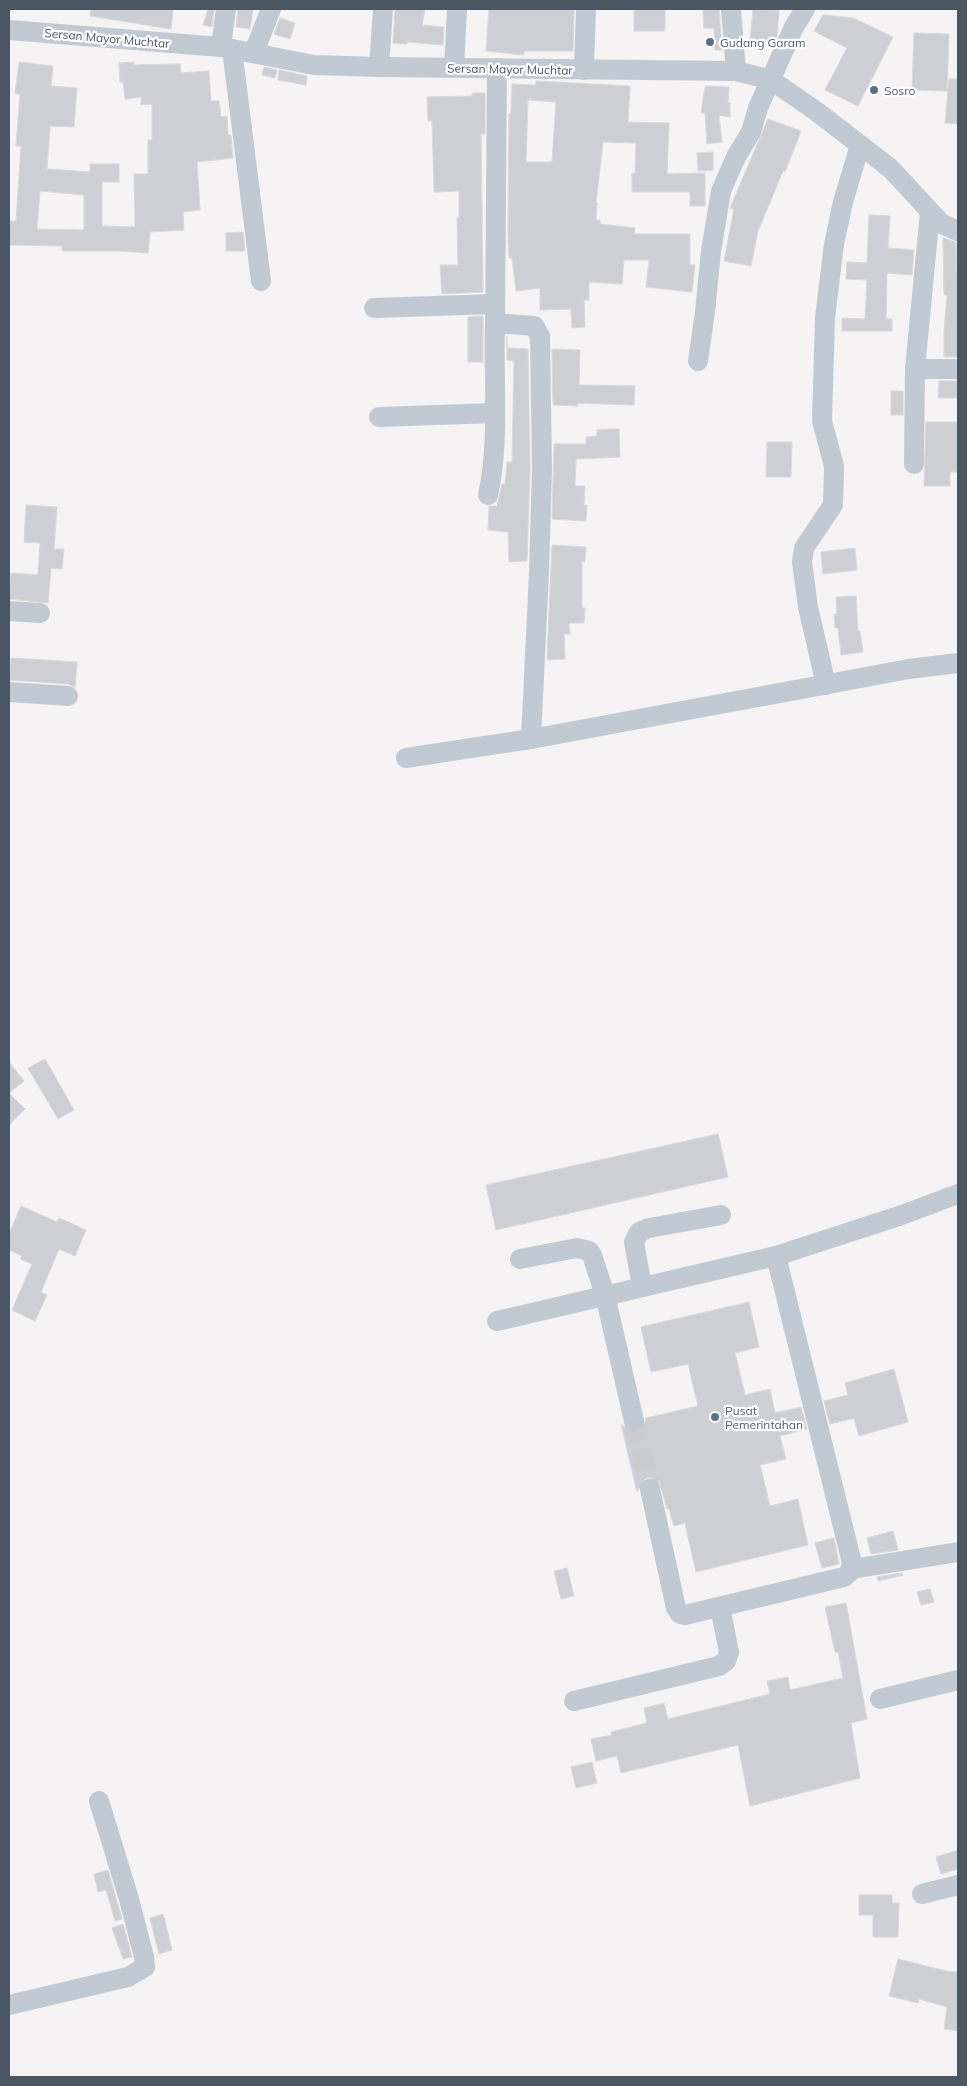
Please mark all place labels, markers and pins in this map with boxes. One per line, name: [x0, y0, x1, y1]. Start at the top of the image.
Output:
place label: Gudang Garam: [720, 35, 806, 50]
marker: Gudang Garam: [704, 36, 716, 48]
place label: Sosro: [884, 83, 916, 98]
marker: Sosro: [868, 84, 880, 96]
place label: Pusat Pemerintahan: [725, 1403, 803, 1432]
marker: Pusat Pemerintahan: [709, 1411, 721, 1423]

